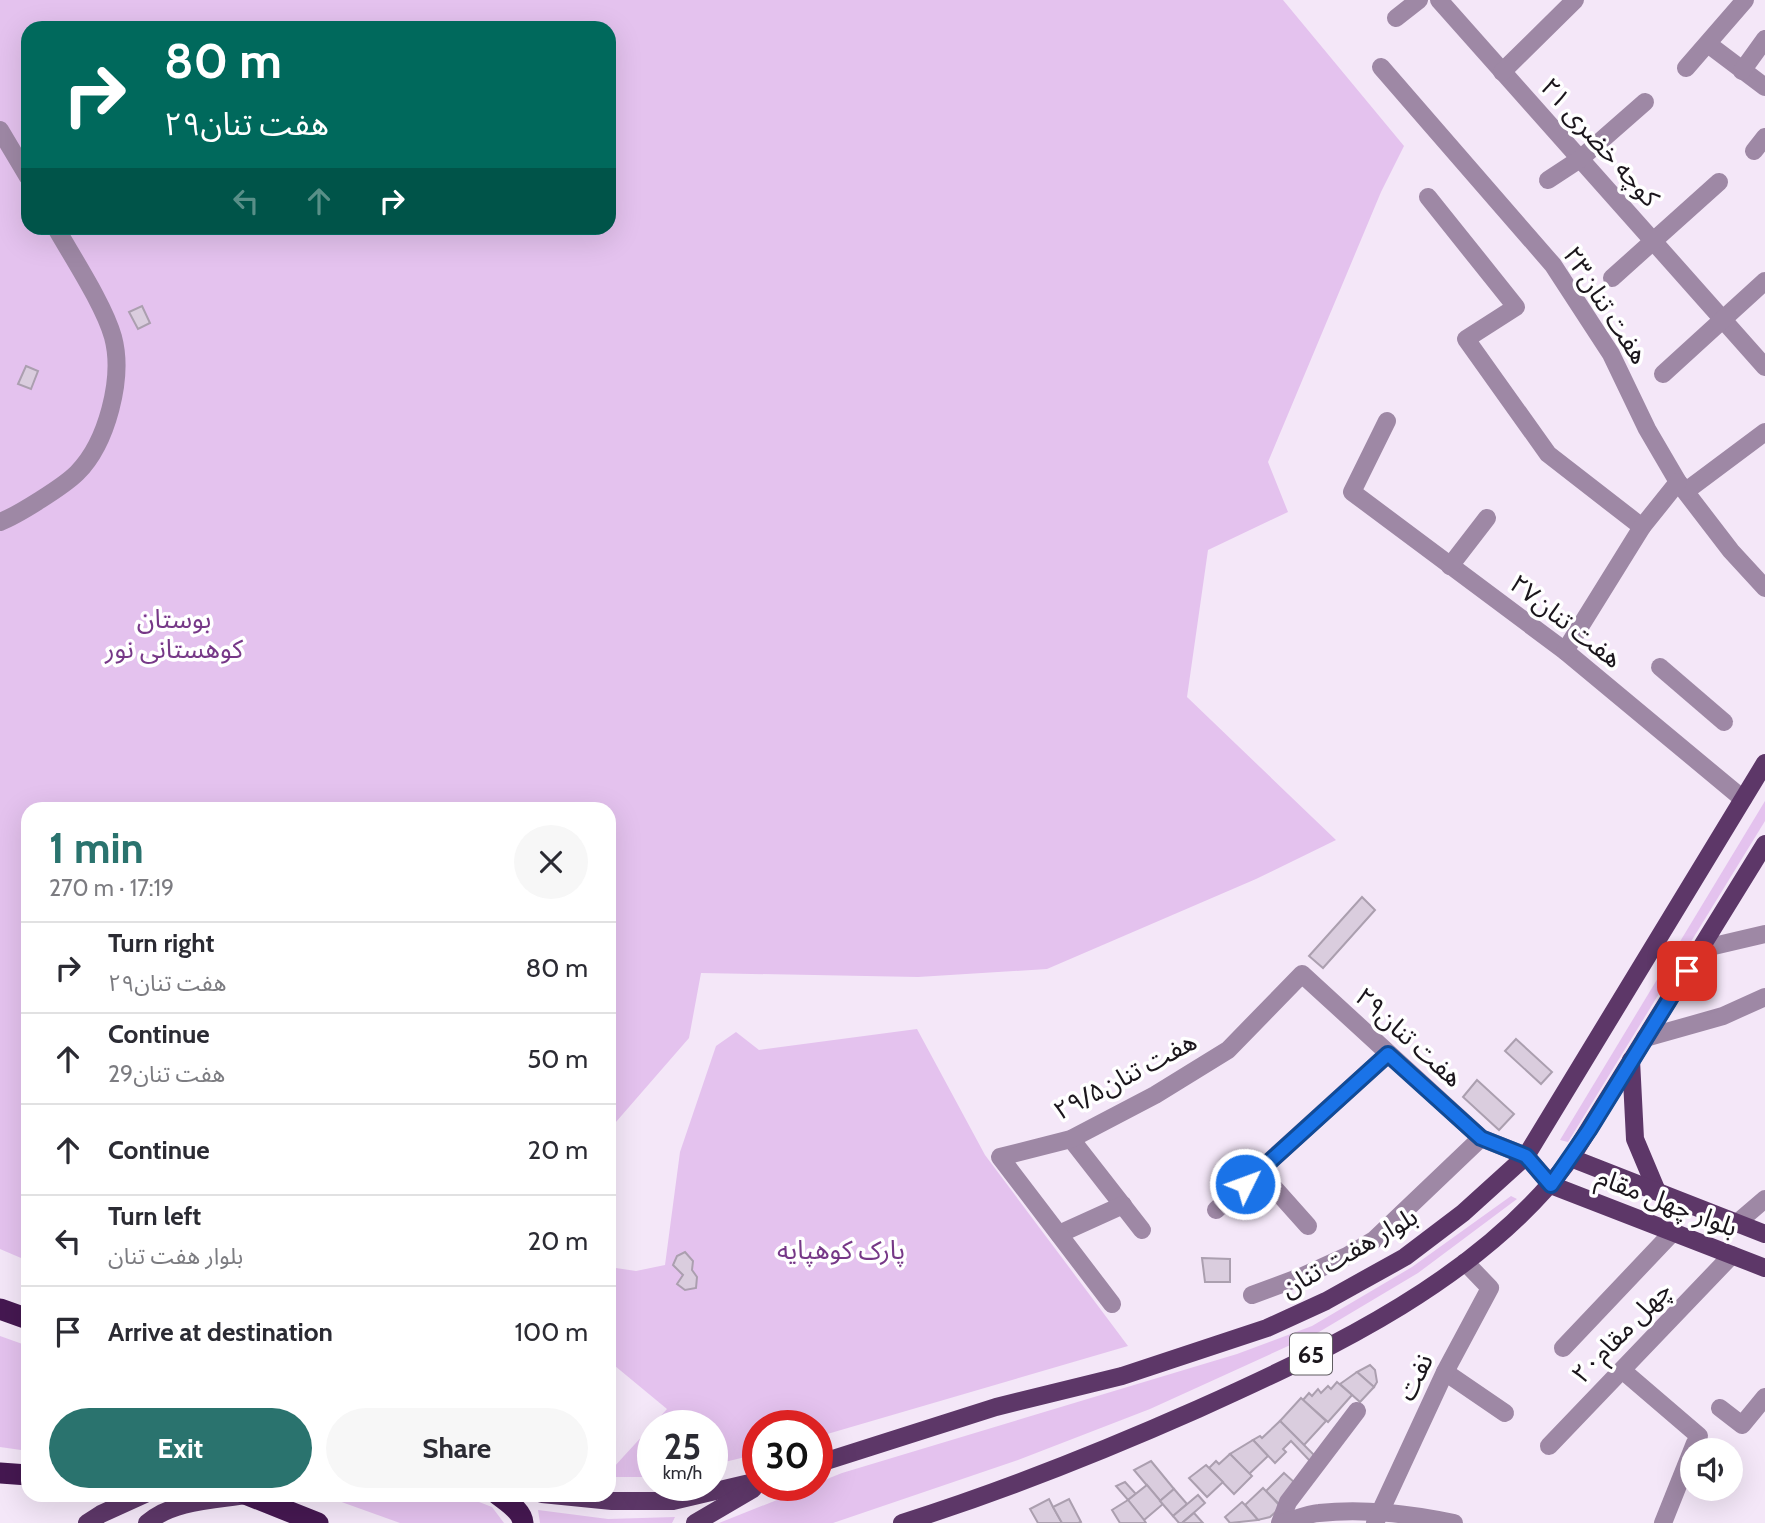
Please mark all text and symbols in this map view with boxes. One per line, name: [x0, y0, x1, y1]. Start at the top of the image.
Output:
text: 80 m: [164, 31, 282, 90]
icon: right: [49, 49, 140, 140]
street label: کوچه خضری ۲۱: [1533, 71, 1666, 214]
text: هفت تنان۲۹: [164, 104, 329, 143]
icon: left: [227, 182, 265, 220]
icon: ahead: [300, 182, 338, 220]
icon: right: [373, 182, 411, 220]
street label: هفت تنان۲۳: [1556, 240, 1656, 370]
street label: هفت تنان۲۷: [1503, 567, 1629, 675]
park label: بوستان کوهستانی نور: [104, 603, 243, 665]
text: 1 min: [49, 822, 144, 874]
button: close: [514, 825, 588, 899]
text: 270 m · 17:19: [49, 874, 174, 902]
text: Turn right: [108, 927, 214, 959]
pin: [1657, 941, 1717, 1001]
icon: right: [49, 949, 87, 987]
text: 80 m: [525, 952, 588, 984]
icon: arrive: [1668, 952, 1706, 990]
text: هفت تنان۲۹: [108, 969, 226, 997]
street label: هفت تنان۲۹: [1349, 980, 1469, 1094]
text: Continue: [108, 1018, 210, 1050]
street label: ۲۹/۵هفت تنان: [1048, 1025, 1202, 1127]
icon: ahead: [49, 1040, 87, 1078]
text: 50 m: [527, 1043, 588, 1075]
text: 29هفت تنان: [108, 1060, 225, 1088]
icon: ahead: [49, 1131, 87, 1169]
text: Continue: [108, 1134, 210, 1166]
text: 20 m: [528, 1134, 588, 1166]
position arrow: [1208, 1147, 1282, 1221]
street label: بلوار چهل مقام: [1590, 1160, 1742, 1247]
text: Turn left: [108, 1200, 201, 1232]
street label: بلوار هفت تنان: [1275, 1200, 1423, 1304]
icon: left: [49, 1222, 87, 1260]
text: 20 m: [528, 1225, 588, 1257]
park label: پارک کوهپایه: [777, 1234, 905, 1267]
text: بلوار هفت تنان: [108, 1242, 243, 1270]
street label: چهل مقام۲۰: [1564, 1274, 1680, 1393]
icon: arrive: [49, 1313, 87, 1351]
text: Arrive at destination: [108, 1316, 333, 1348]
text: 100 m: [515, 1316, 588, 1348]
road number: 65: [1290, 1334, 1332, 1374]
street label: نفت: [1390, 1348, 1440, 1406]
button: Exit: [49, 1408, 312, 1488]
button: Share: [326, 1408, 588, 1488]
speed limit sign: 30: [742, 1410, 833, 1501]
text: 25: [664, 1425, 701, 1468]
map controls: [1680, 1438, 1743, 1501]
button: sound: [1680, 1438, 1743, 1501]
text: km/h: [663, 1462, 702, 1484]

